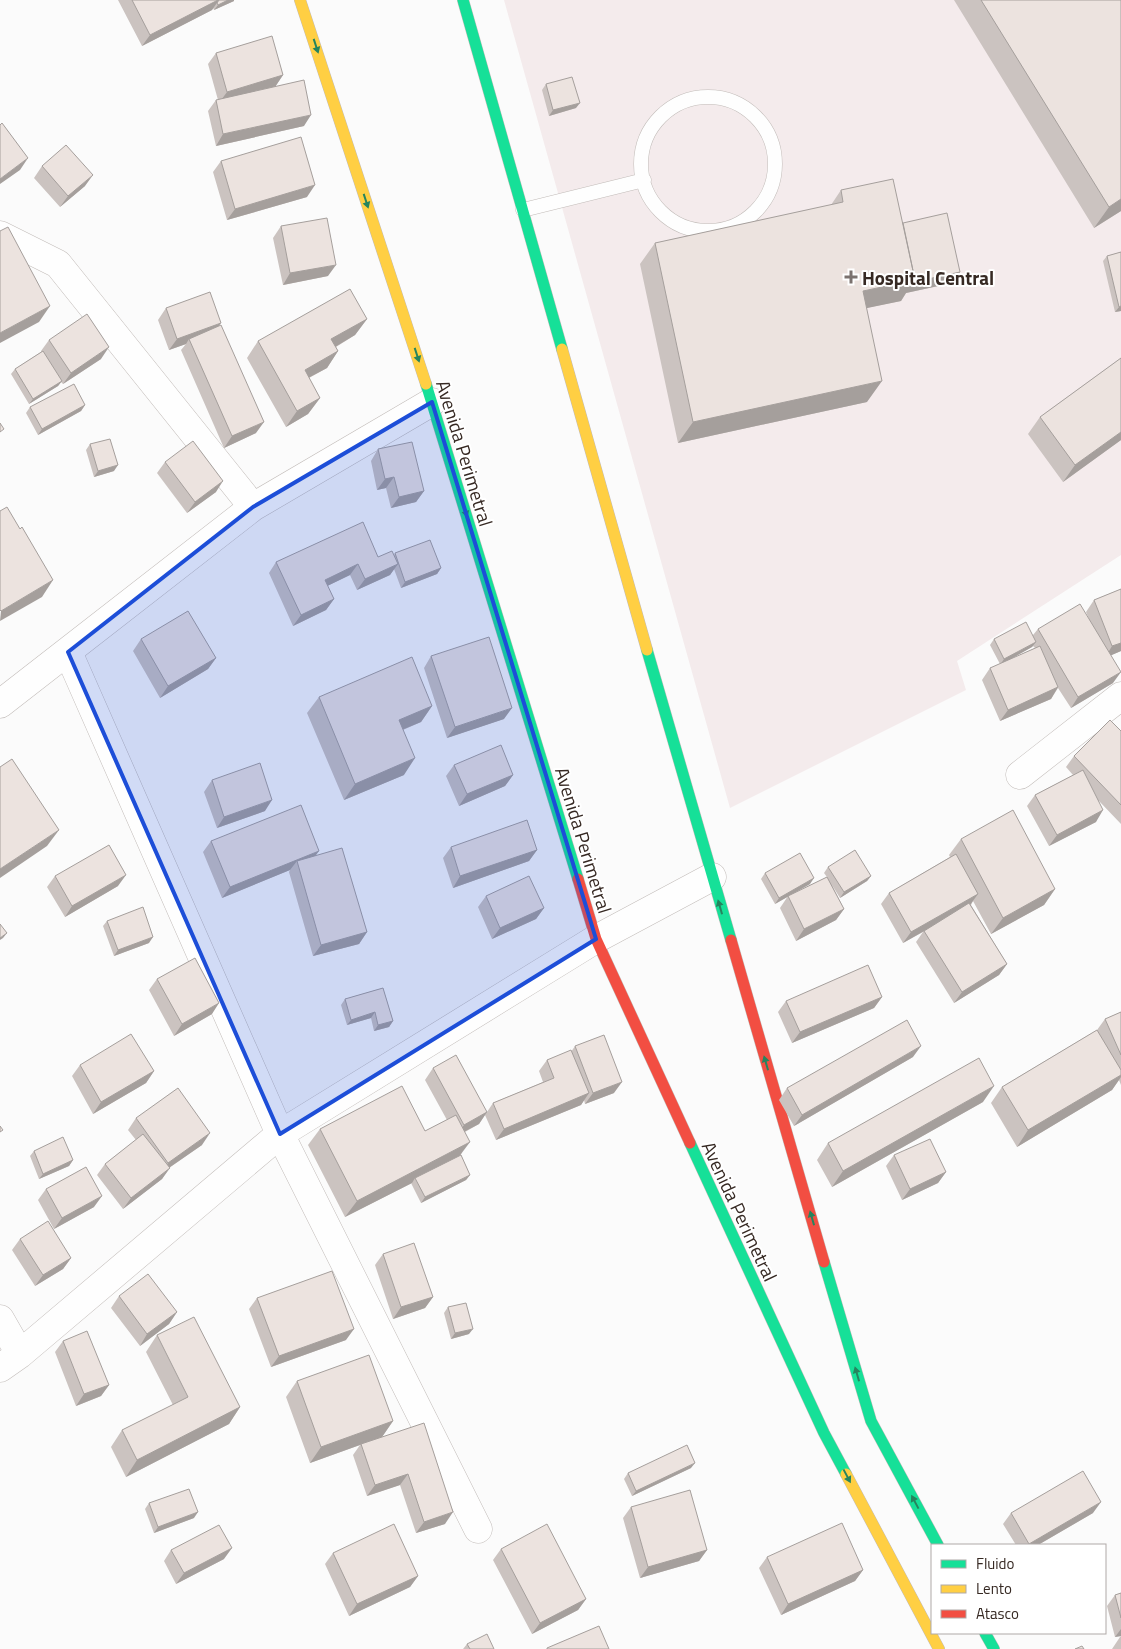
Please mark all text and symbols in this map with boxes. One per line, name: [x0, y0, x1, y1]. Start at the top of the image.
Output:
one-way arrow: [312, 39, 320, 54]
one-way arrow: [363, 193, 370, 208]
place label: Hospital Central: [862, 263, 994, 292]
marker: Hospital Central: [844, 270, 858, 284]
one-way arrow: [413, 348, 421, 363]
street label: Avenida Perimetral: [429, 376, 501, 530]
one-way arrow: [462, 503, 469, 518]
street label: Avenida Perimetral: [548, 763, 620, 917]
one-way arrow: [716, 899, 724, 914]
one-way arrow: [762, 1055, 770, 1070]
street label: Avenida Perimetral: [695, 1136, 785, 1286]
one-way arrow: [807, 1211, 815, 1226]
one-way arrow: [853, 1367, 861, 1382]
one-way arrow: [842, 1470, 851, 1483]
one-way arrow: [911, 1495, 919, 1510]
legend: [931, 1544, 1106, 1634]
text: Fluido: [976, 1552, 1015, 1575]
text: Lento: [976, 1577, 1012, 1600]
text: Atasco: [976, 1602, 1019, 1625]

